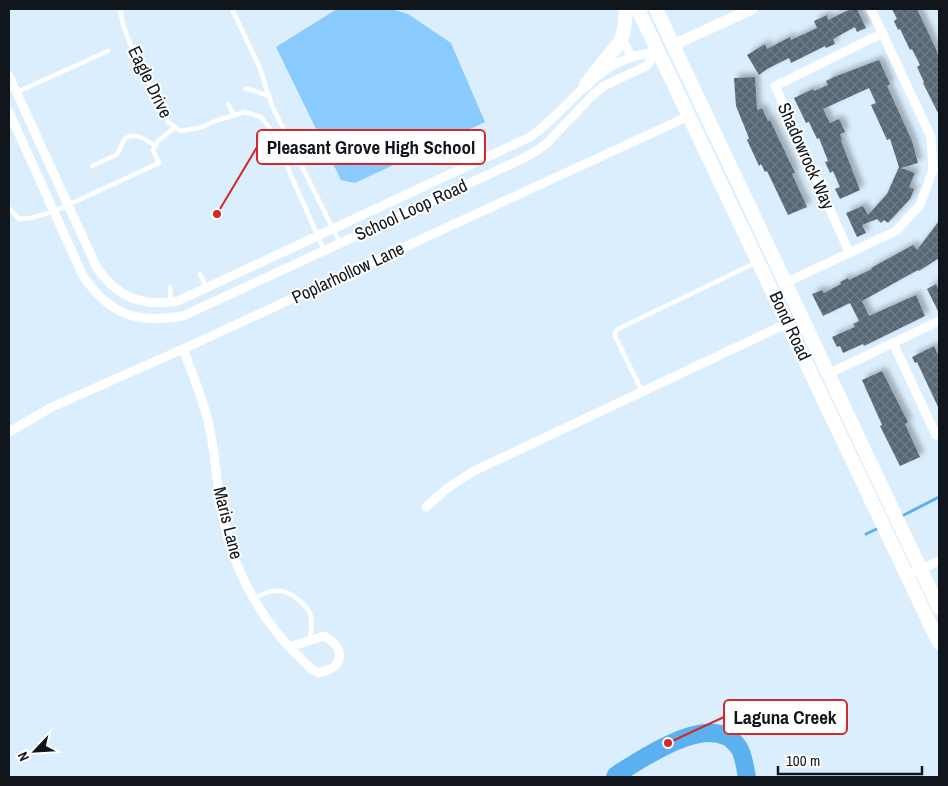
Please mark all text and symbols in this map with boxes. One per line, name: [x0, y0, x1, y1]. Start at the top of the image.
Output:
street label: Eagle Drive: [122, 42, 179, 122]
street label: Shadowrock Way: [772, 98, 841, 214]
callout: Pleasant Grove High School: [257, 130, 485, 164]
text: Pleasant Grove High School: [267, 134, 475, 160]
street label: School Loop Road: [350, 173, 471, 247]
street label: Poplarhollow Lane: [287, 236, 408, 310]
street label: Bond Road: [764, 287, 817, 365]
street label: Maris Lane: [207, 484, 250, 562]
callout: Laguna Creek: [724, 700, 847, 734]
text: Laguna Creek: [733, 704, 837, 730]
north arrow: [10, 726, 60, 776]
scale bar: [778, 744, 922, 776]
text: N: [13, 749, 33, 764]
text: 100 m: [786, 750, 820, 771]

